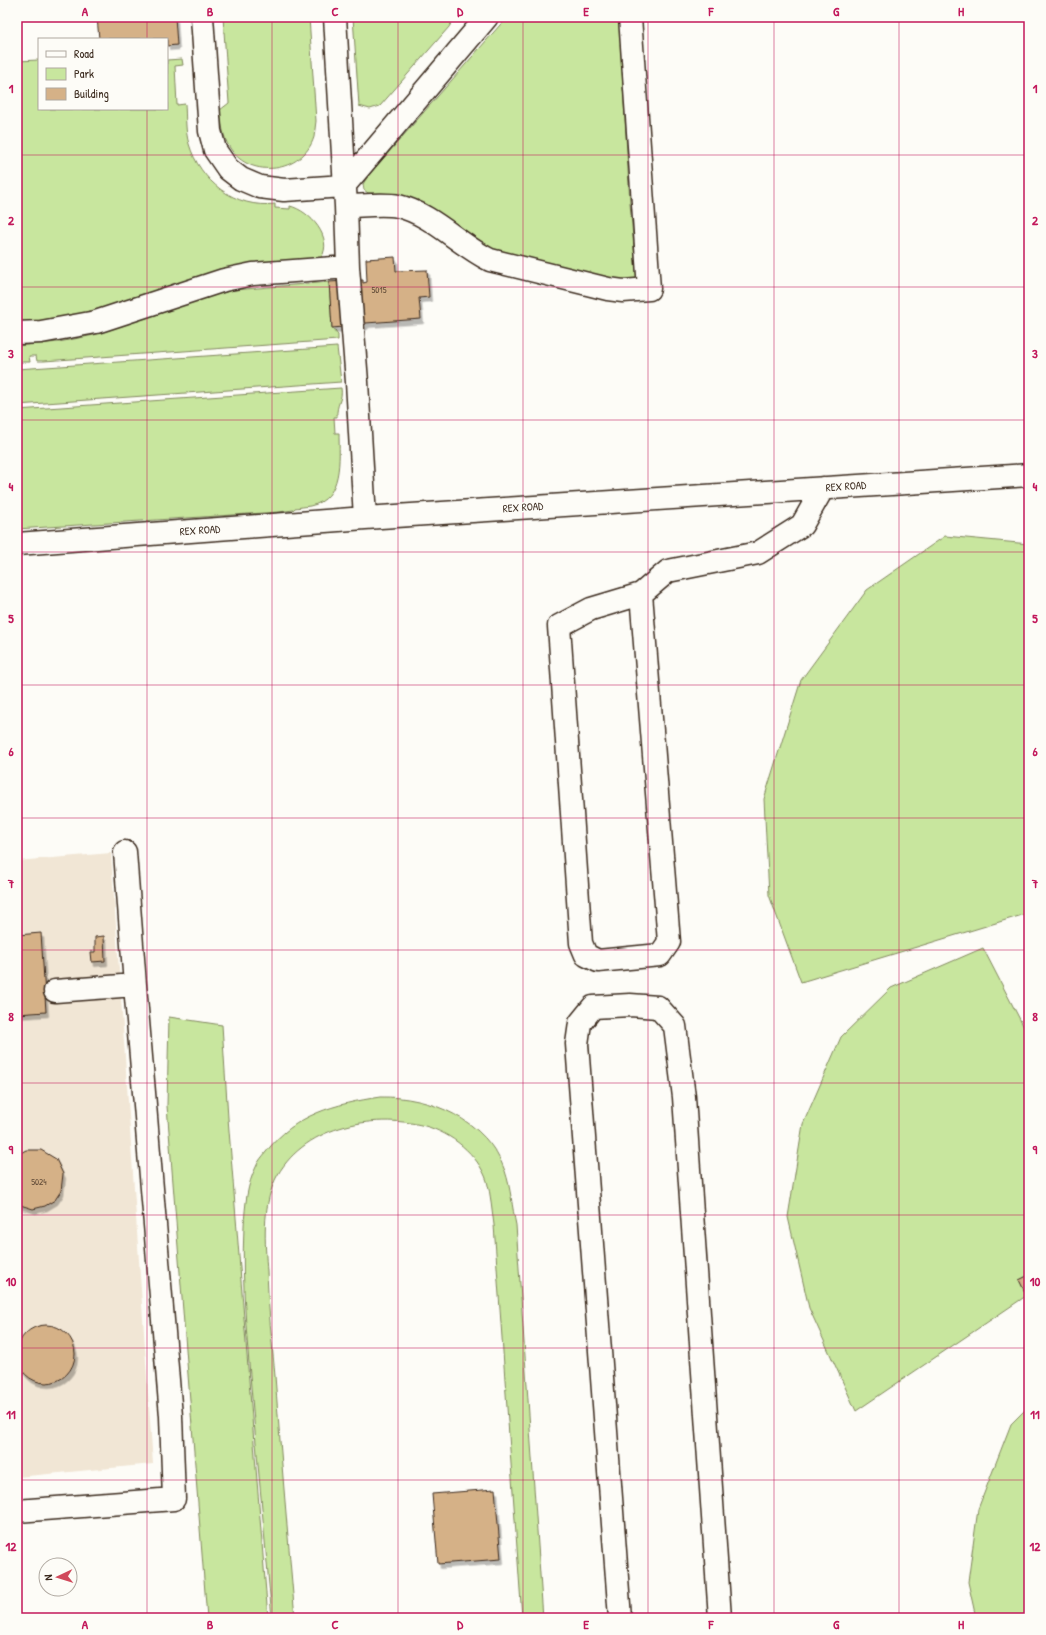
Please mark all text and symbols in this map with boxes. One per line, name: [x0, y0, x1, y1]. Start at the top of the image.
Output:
text: A: [82, 2, 89, 20]
text: B: [207, 2, 214, 20]
text: C: [331, 2, 339, 20]
text: D: [457, 2, 464, 20]
text: E: [583, 2, 589, 20]
text: F: [708, 2, 715, 20]
text: G: [833, 2, 840, 20]
text: H: [958, 2, 964, 20]
legend: [38, 38, 168, 110]
text: Road: [74, 45, 94, 62]
text: Park: [74, 65, 94, 82]
text: 1: [9, 79, 14, 97]
text: 1: [1033, 79, 1038, 97]
text: Building: [74, 85, 109, 102]
text: 2: [8, 211, 15, 229]
text: 2: [1032, 211, 1039, 229]
house number: 5015: [372, 284, 387, 296]
text: 3: [8, 344, 14, 362]
text: 3: [1032, 344, 1038, 362]
text: 4: [9, 477, 14, 495]
text: 4: [1033, 477, 1038, 495]
street label: REX ROAD: [825, 478, 868, 494]
street label: REX ROAD: [502, 499, 545, 515]
street label: REX ROAD: [179, 522, 222, 538]
text: 5: [8, 609, 14, 627]
text: 5: [1032, 609, 1038, 627]
text: 6: [8, 742, 14, 760]
text: 6: [1032, 742, 1038, 760]
text: 7: [7, 874, 15, 892]
text: 7: [1031, 874, 1039, 892]
text: 8: [8, 1007, 14, 1025]
text: 8: [1032, 1007, 1038, 1025]
text: 9: [9, 1140, 14, 1158]
text: 9: [1033, 1140, 1038, 1158]
house number: 5024: [31, 1176, 47, 1188]
text: 10: [6, 1272, 16, 1290]
text: 10: [1030, 1272, 1040, 1290]
text: 11: [6, 1405, 16, 1423]
text: 11: [1030, 1405, 1040, 1423]
text: 12: [6, 1537, 17, 1555]
text: 12: [1030, 1537, 1041, 1555]
north arrow: [38, 1557, 78, 1597]
text: N: [41, 1574, 55, 1581]
text: A: [82, 1615, 89, 1633]
text: B: [207, 1615, 214, 1633]
text: C: [331, 1615, 339, 1633]
text: D: [457, 1615, 464, 1633]
text: E: [583, 1615, 589, 1633]
text: F: [708, 1615, 715, 1633]
text: G: [833, 1615, 840, 1633]
text: H: [958, 1615, 964, 1633]

